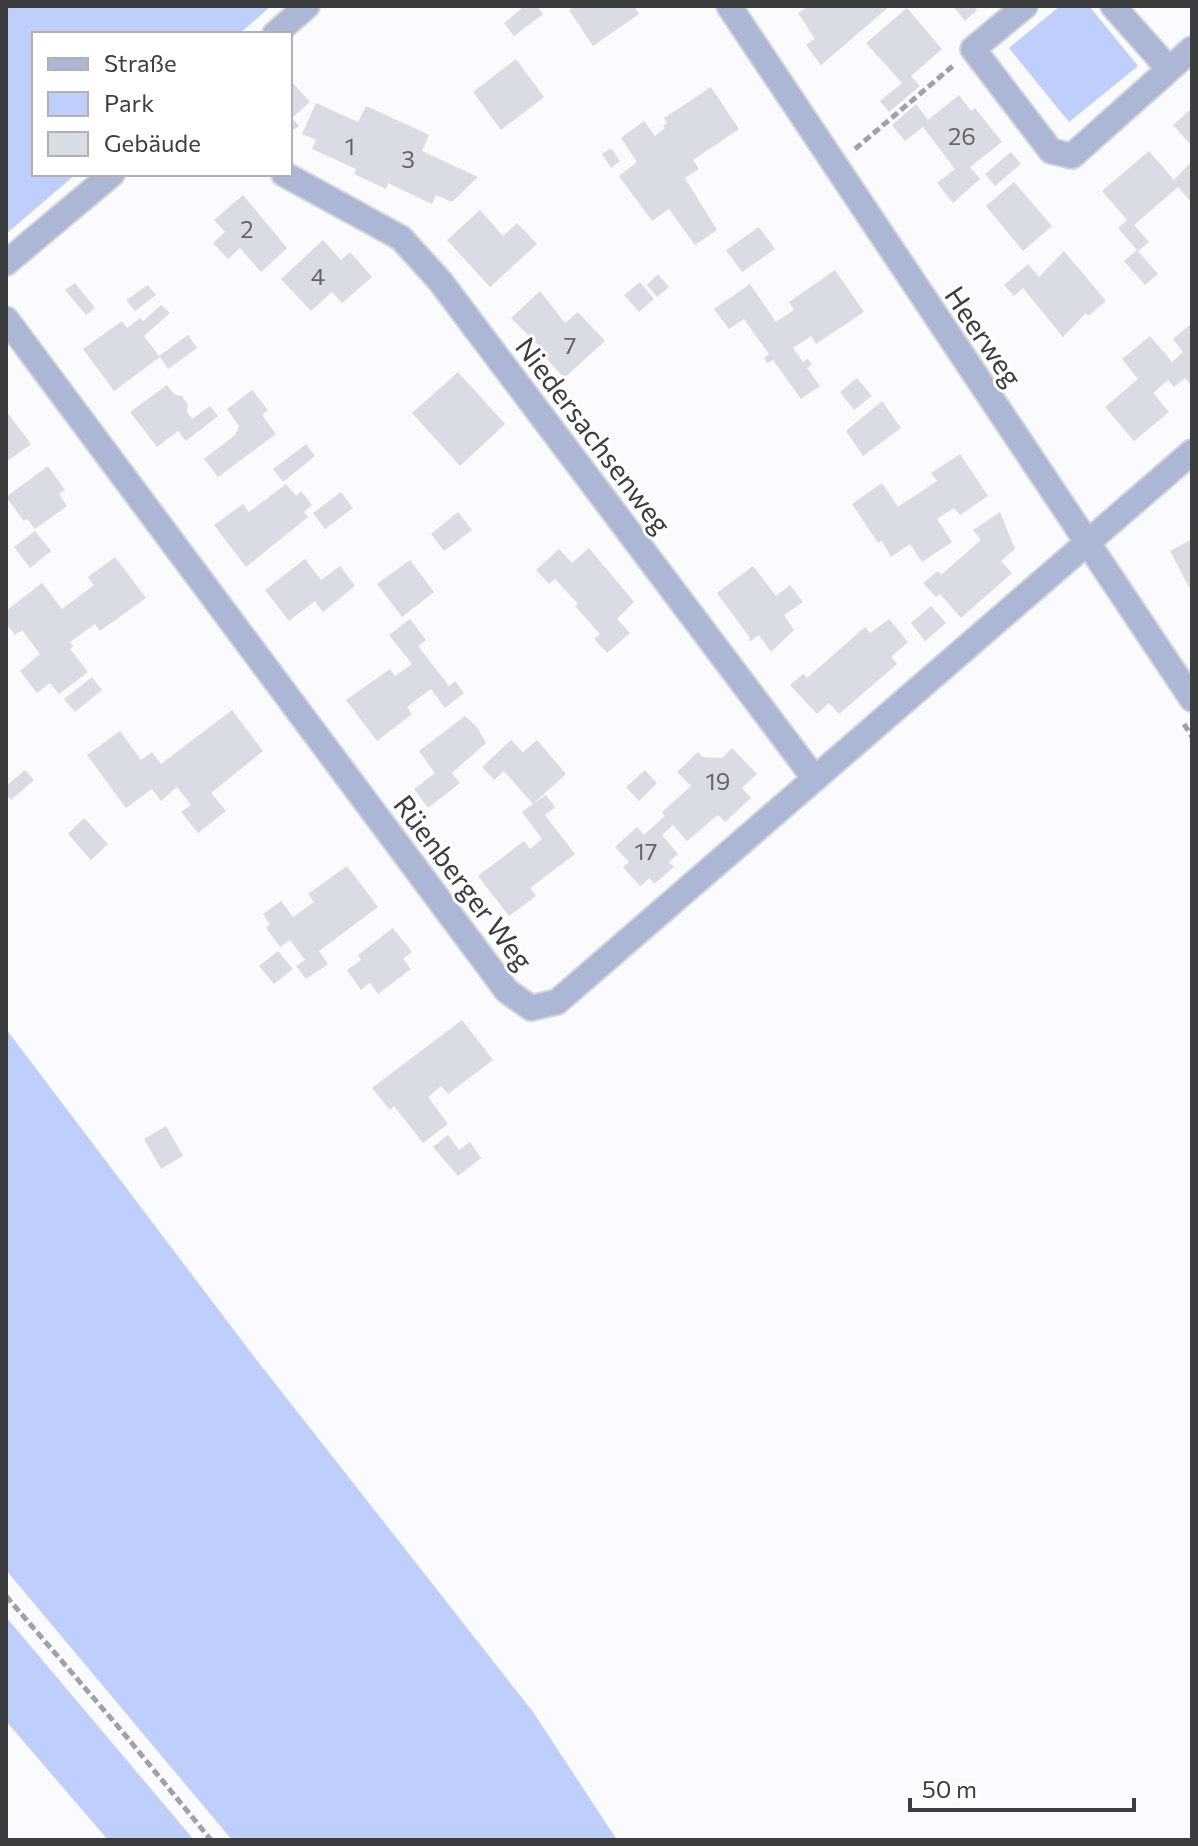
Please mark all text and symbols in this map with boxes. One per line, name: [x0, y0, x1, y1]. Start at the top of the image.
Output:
legend: [32, 32, 292, 176]
text: Straße: [104, 48, 177, 77]
text: Park: [104, 88, 154, 117]
house number: 26: [948, 121, 976, 150]
text: Gebäude: [104, 128, 201, 157]
house number: 1: [345, 131, 355, 160]
house number: 3: [401, 144, 415, 173]
house number: 2: [240, 214, 254, 243]
house number: 4: [311, 261, 325, 290]
street label: Heerweg: [938, 279, 1030, 393]
street label: Niedersachsenweg: [509, 330, 679, 540]
house number: 7: [564, 330, 576, 359]
house number: 19: [706, 766, 730, 795]
street label: Rüenberger Weg: [387, 788, 541, 976]
house number: 17: [635, 836, 657, 865]
scale bar: [910, 1762, 1134, 1812]
text: 50 m: [922, 1774, 977, 1803]

